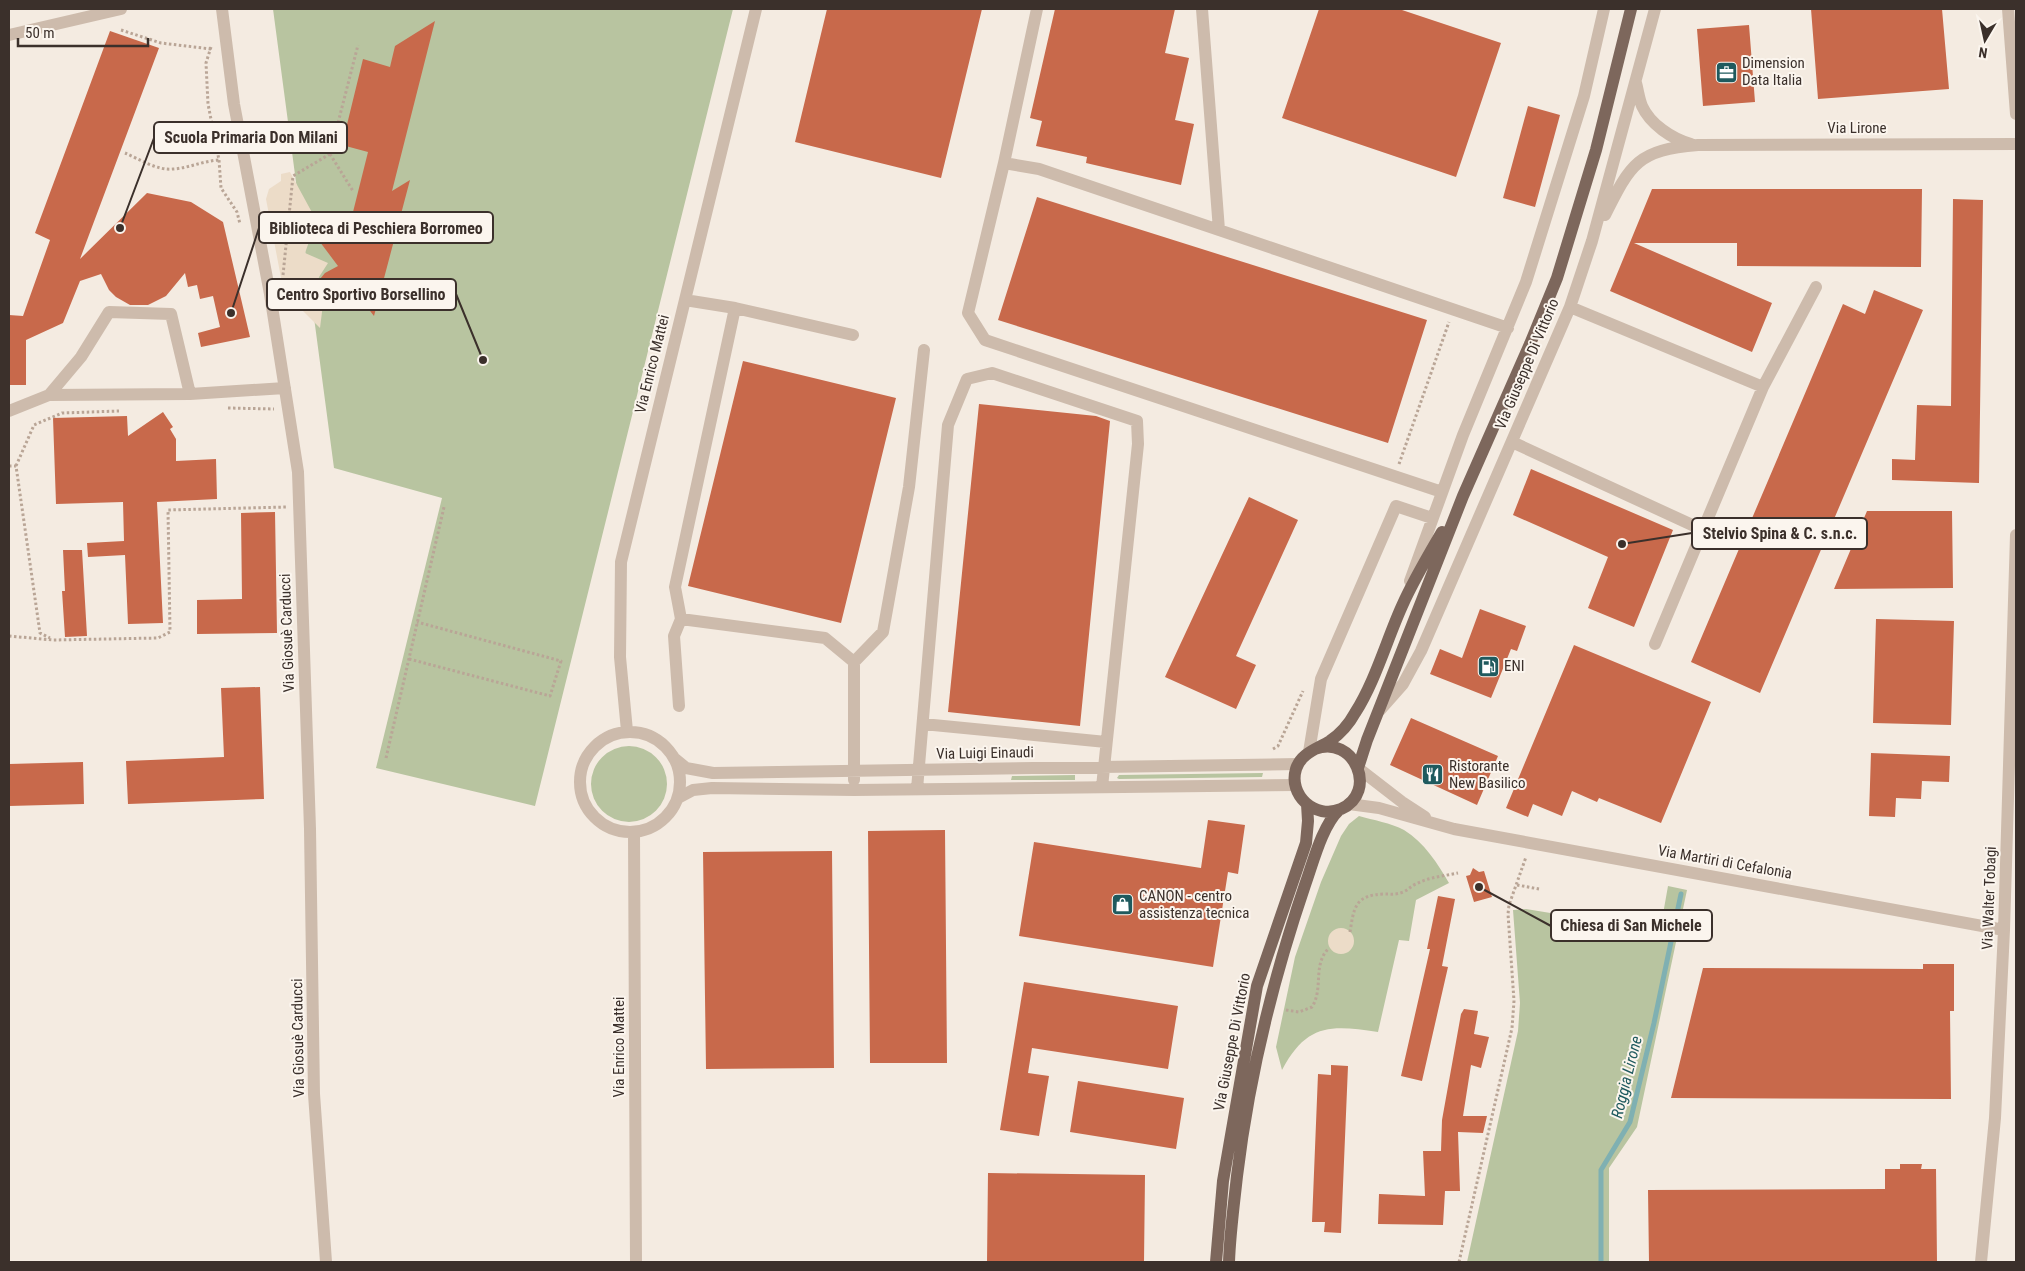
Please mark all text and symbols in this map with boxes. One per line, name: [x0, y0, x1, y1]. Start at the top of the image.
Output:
scale bar: [18, 15, 148, 47]
north arrow: [1960, 15, 2010, 65]
text: 50 m: [25, 24, 55, 42]
text: N: [1977, 44, 1988, 61]
place label: Dimension Data Italia: [1742, 54, 1805, 89]
office icon: Dimension Data Italia: [1714, 60, 1738, 84]
street label: Via Lirone: [1827, 119, 1887, 137]
callout: Scuola Primaria Don Milani: [154, 122, 347, 153]
text: Scuola Primaria Don Milani: [164, 128, 338, 147]
callout: Biblioteca di Peschiera Borromeo: [259, 212, 493, 243]
text: Biblioteca di Peschiera Borromeo: [269, 219, 483, 238]
callout: Centro Sportivo Borsellino: [267, 279, 456, 310]
text: Centro Sportivo Borsellino: [276, 285, 446, 304]
street label: Via Giuseppe Di Vittorio: [1491, 296, 1563, 432]
street label: Via Enrico Mattei: [631, 313, 673, 415]
callout: Stelvio Spina & C. s.n.c.: [1692, 518, 1867, 549]
text: Stelvio Spina & C. s.n.c.: [1703, 524, 1857, 543]
street label: Via Giosuè Carducci: [276, 573, 298, 693]
fuel station icon: ENI: [1476, 654, 1500, 678]
place label: ENI: [1504, 657, 1525, 675]
street label: Via Luigi Einaudi: [936, 743, 1034, 763]
place label: Ristorante New Basilico: [1449, 757, 1526, 792]
restaurant icon: Ristorante New Basilico: [1421, 763, 1445, 787]
street label: Via Martiri di Cefalonia: [1657, 841, 1793, 883]
street label: Via Walter Tobagi: [1978, 846, 2000, 950]
place label: CANON - centro assistenza tecnica: [1139, 887, 1249, 922]
shop icon: CANON - centro assistenza tecnica: [1111, 893, 1135, 917]
callout: Chiesa di San Michele: [1551, 910, 1712, 941]
text: Chiesa di San Michele: [1560, 916, 1702, 935]
street label: Via Giuseppe Di Vittorio: [1210, 971, 1254, 1113]
street label: Via Giosuè Carducci: [288, 978, 308, 1098]
street label: Via Enrico Mattei: [610, 997, 628, 1097]
water label: Roggia Lirone: [1607, 1034, 1646, 1120]

